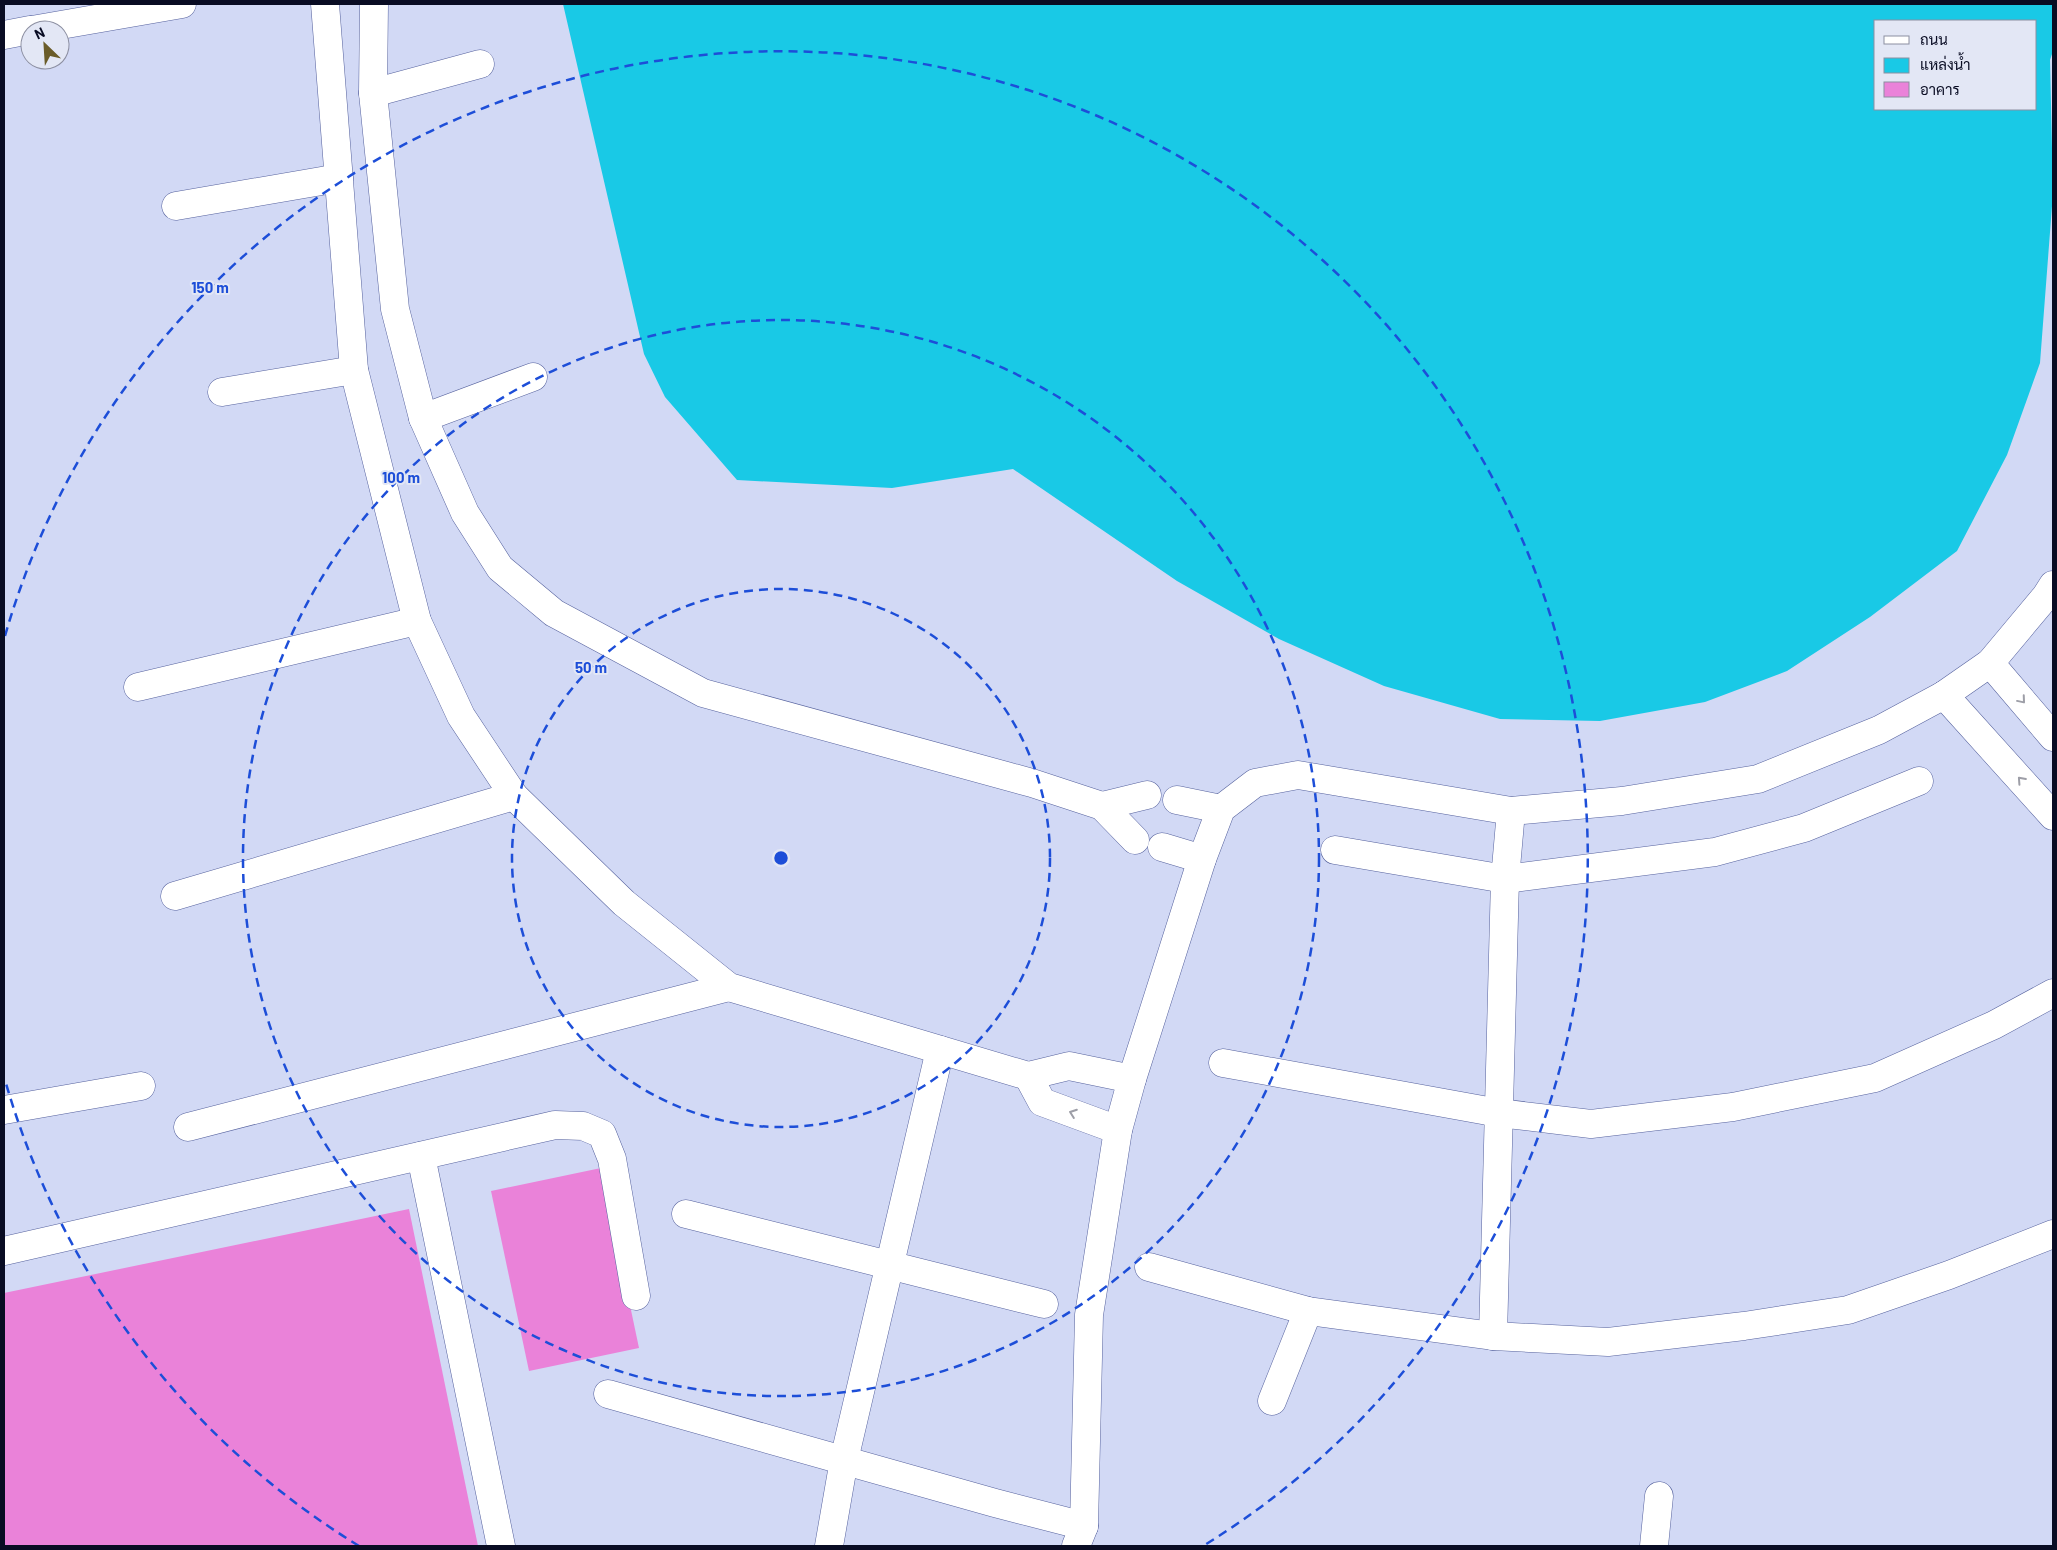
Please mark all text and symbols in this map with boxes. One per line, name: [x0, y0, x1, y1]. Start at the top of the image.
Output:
north arrow: [20, 20, 70, 70]
legend: [1874, 20, 2037, 110]
text: N: [31, 23, 47, 42]
text: ถนน: [1920, 30, 1948, 48]
text: แหล่งน้ำ: [1920, 52, 1971, 73]
text: อาคาร: [1920, 80, 1960, 98]
text: 150 m: [191, 278, 229, 296]
text: 100 m: [382, 468, 420, 486]
text: 50 m: [575, 658, 607, 676]
one-way arrow: [2016, 694, 2025, 703]
one-way arrow: [2018, 776, 2027, 785]
centre of rings: [772, 849, 790, 867]
one-way arrow: [1069, 1109, 1077, 1119]

